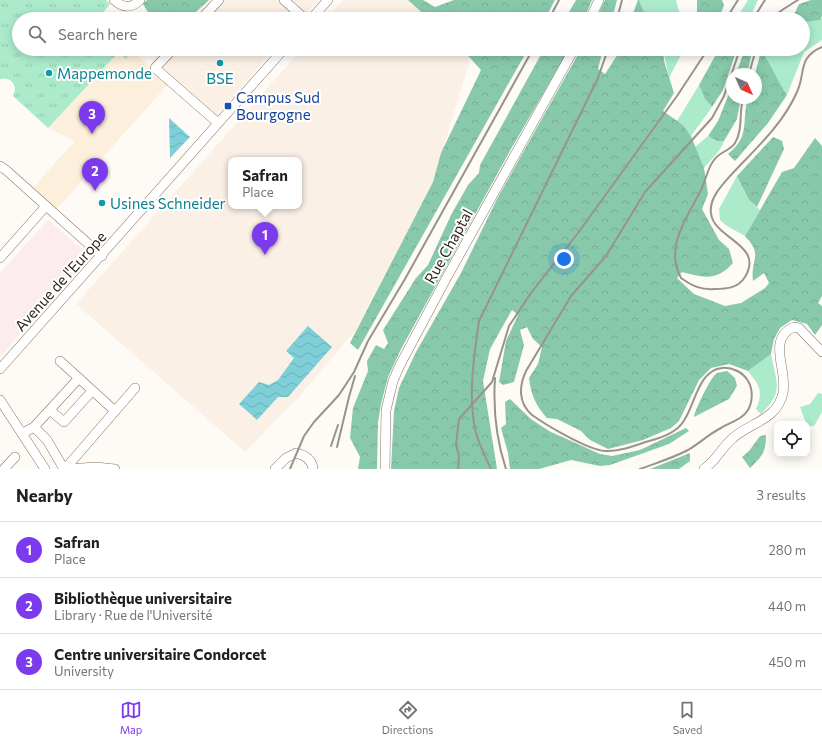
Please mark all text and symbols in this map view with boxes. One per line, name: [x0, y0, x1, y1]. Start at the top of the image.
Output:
search box: [12, 12, 810, 56]
icon: search: [26, 23, 48, 45]
text: Search here: [58, 25, 137, 43]
marker: BSE: [215, 58, 225, 68]
place label: Mappemonde: [57, 64, 152, 82]
marker: Mappemonde: [44, 68, 54, 78]
north arrow: [726, 68, 762, 104]
place label: BSE: [206, 69, 234, 87]
place label: Campus Sud Bourgogne: [236, 88, 320, 123]
pin: 3: [79, 101, 105, 134]
marker: Campus Sud Bourgogne: [223, 101, 233, 111]
popup: [228, 157, 302, 209]
pin: 2: [82, 158, 108, 191]
text: Safran: [242, 166, 288, 184]
text: Place: [242, 184, 274, 200]
place label: Usines Schneider: [110, 194, 226, 212]
marker: Usines Schneider: [97, 198, 107, 208]
street label: Rue Chaptal: [420, 206, 476, 286]
pin: 1: [252, 222, 278, 255]
street label: Avenue de l'Europe: [11, 227, 110, 335]
your location: [554, 249, 574, 269]
map controls: [774, 421, 810, 457]
button: locate: [774, 421, 810, 457]
text: Nearby: [16, 485, 73, 506]
text: 3 results: [757, 487, 806, 503]
text: Safran: [54, 533, 100, 551]
text: 1: [26, 542, 32, 558]
text: 280 m: [769, 542, 806, 558]
text: Place: [54, 551, 86, 567]
text: Bibliothèque universitaire: [54, 589, 232, 607]
text: 2: [25, 598, 33, 614]
text: 440 m: [768, 598, 806, 614]
text: Library · Rue de l'Université: [54, 607, 212, 623]
text: Centre universitaire Condorcet: [54, 645, 266, 663]
text: 3: [25, 654, 33, 670]
text: 450 m: [768, 654, 806, 670]
text: University: [54, 663, 114, 679]
tab: Map: [120, 699, 142, 736]
tab: Directions: [382, 699, 433, 736]
tab: Saved: [673, 699, 702, 736]

